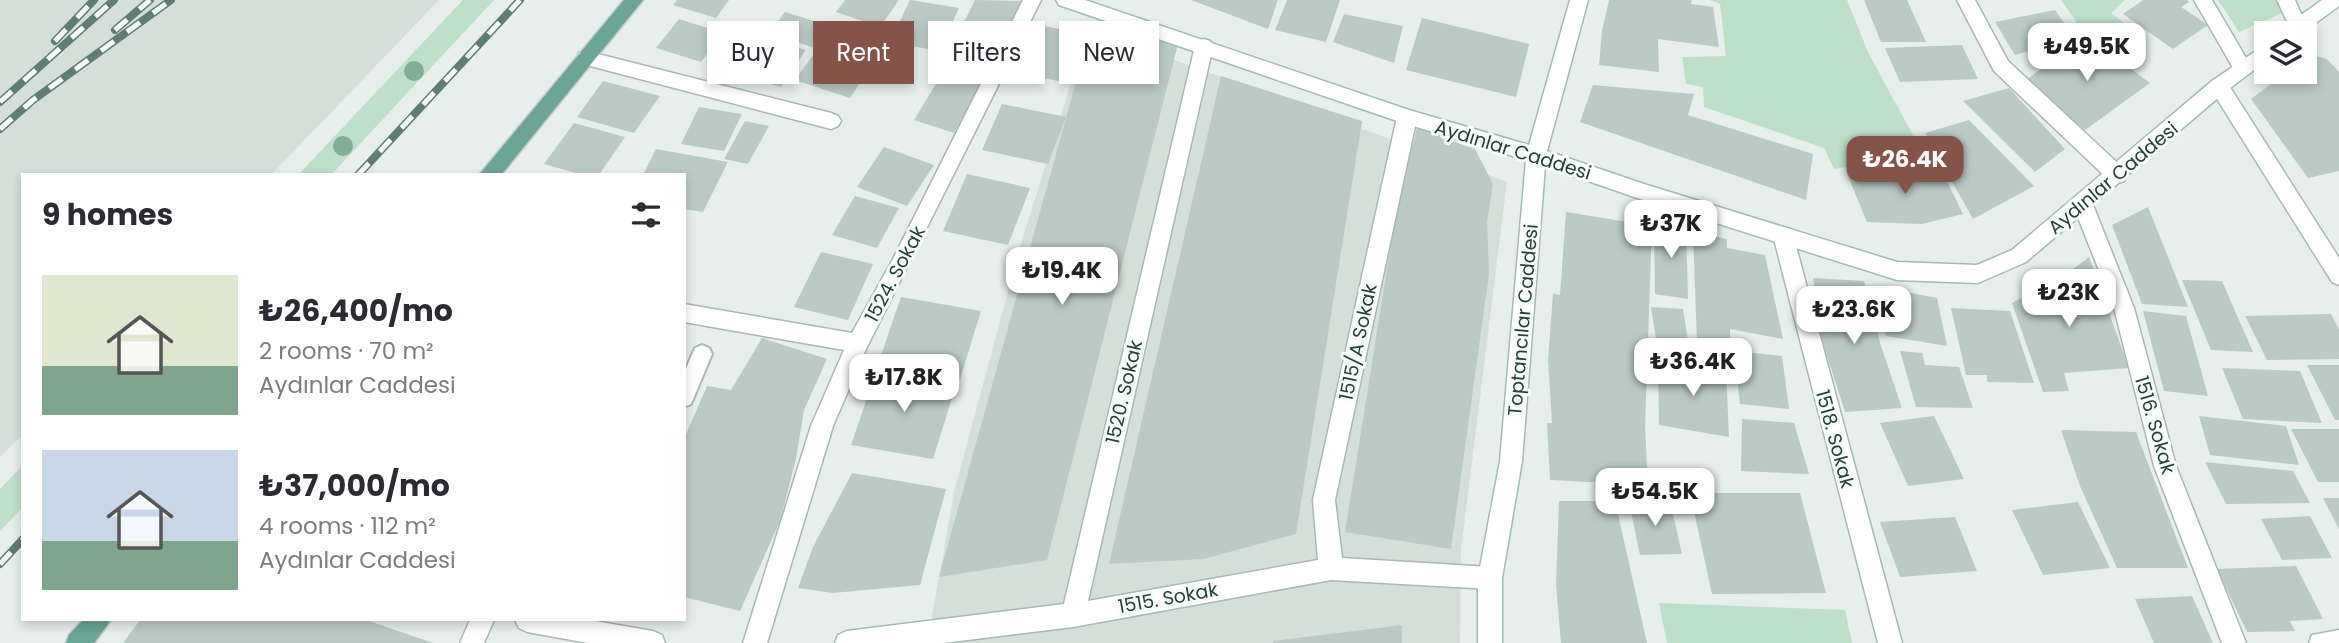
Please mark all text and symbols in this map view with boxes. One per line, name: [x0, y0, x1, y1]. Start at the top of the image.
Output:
chip: Buy: [707, 21, 799, 84]
chip: Rent: [813, 21, 914, 84]
chip: Filters: [928, 21, 1045, 84]
chip: New: [1059, 21, 1159, 84]
map controls: [2254, 21, 2317, 84]
button: layers: [2254, 21, 2317, 84]
pin: ₺49.5K: [2030, 24, 2144, 83]
text: ₺49.5K: [2044, 30, 2130, 62]
street label: Aydınlar Caddesi: [1431, 113, 1595, 187]
street label: Aydınlar Caddesi: [2042, 115, 2184, 241]
pin: ₺26.4K: [1848, 136, 1962, 196]
text: ₺26.4K: [1862, 143, 1948, 175]
text: 9 homes: [42, 193, 173, 236]
icon: filters: [627, 196, 665, 234]
pin: ₺37K: [1630, 201, 1712, 260]
text: ₺37K: [1640, 207, 1702, 239]
street label: 1524. Sokak: [858, 221, 932, 327]
street label: Toptancılar Caddesi: [1501, 223, 1545, 417]
pin: ₺19.4K: [1005, 247, 1119, 307]
text: ₺19.4K: [1022, 254, 1102, 286]
pin: ₺23K: [2028, 270, 2110, 329]
text: ₺23K: [2038, 276, 2100, 308]
street label: 1515/A Sokak: [1332, 281, 1384, 403]
pin: ₺23.6K: [1797, 286, 1911, 346]
text: ₺26,400/mo: [259, 289, 453, 332]
text: ₺23.6K: [1812, 293, 1896, 325]
icon: home: [98, 303, 182, 387]
text: 2 rooms · 70 m²: [259, 335, 434, 367]
street label: 1520. Sokak: [1099, 337, 1149, 447]
pin: ₺36.4K: [1636, 338, 1750, 398]
text: ₺36.4K: [1650, 345, 1736, 377]
pin: ₺17.8K: [847, 354, 961, 414]
text: ₺17.8K: [865, 361, 943, 393]
text: Aydınlar Caddesi: [259, 369, 456, 401]
street label: 1516. Sokak: [2128, 373, 2182, 477]
street label: 1518. Sokak: [1809, 387, 1861, 491]
text: ₺37,000/mo: [259, 464, 450, 507]
pin: ₺54.5K: [1598, 468, 1712, 528]
text: ₺54.5K: [1611, 475, 1699, 507]
icon: home: [98, 478, 182, 562]
text: 4 rooms · 112 m²: [259, 510, 436, 542]
text: Aydınlar Caddesi: [259, 544, 456, 576]
street label: 1515. Sokak: [1116, 576, 1220, 620]

